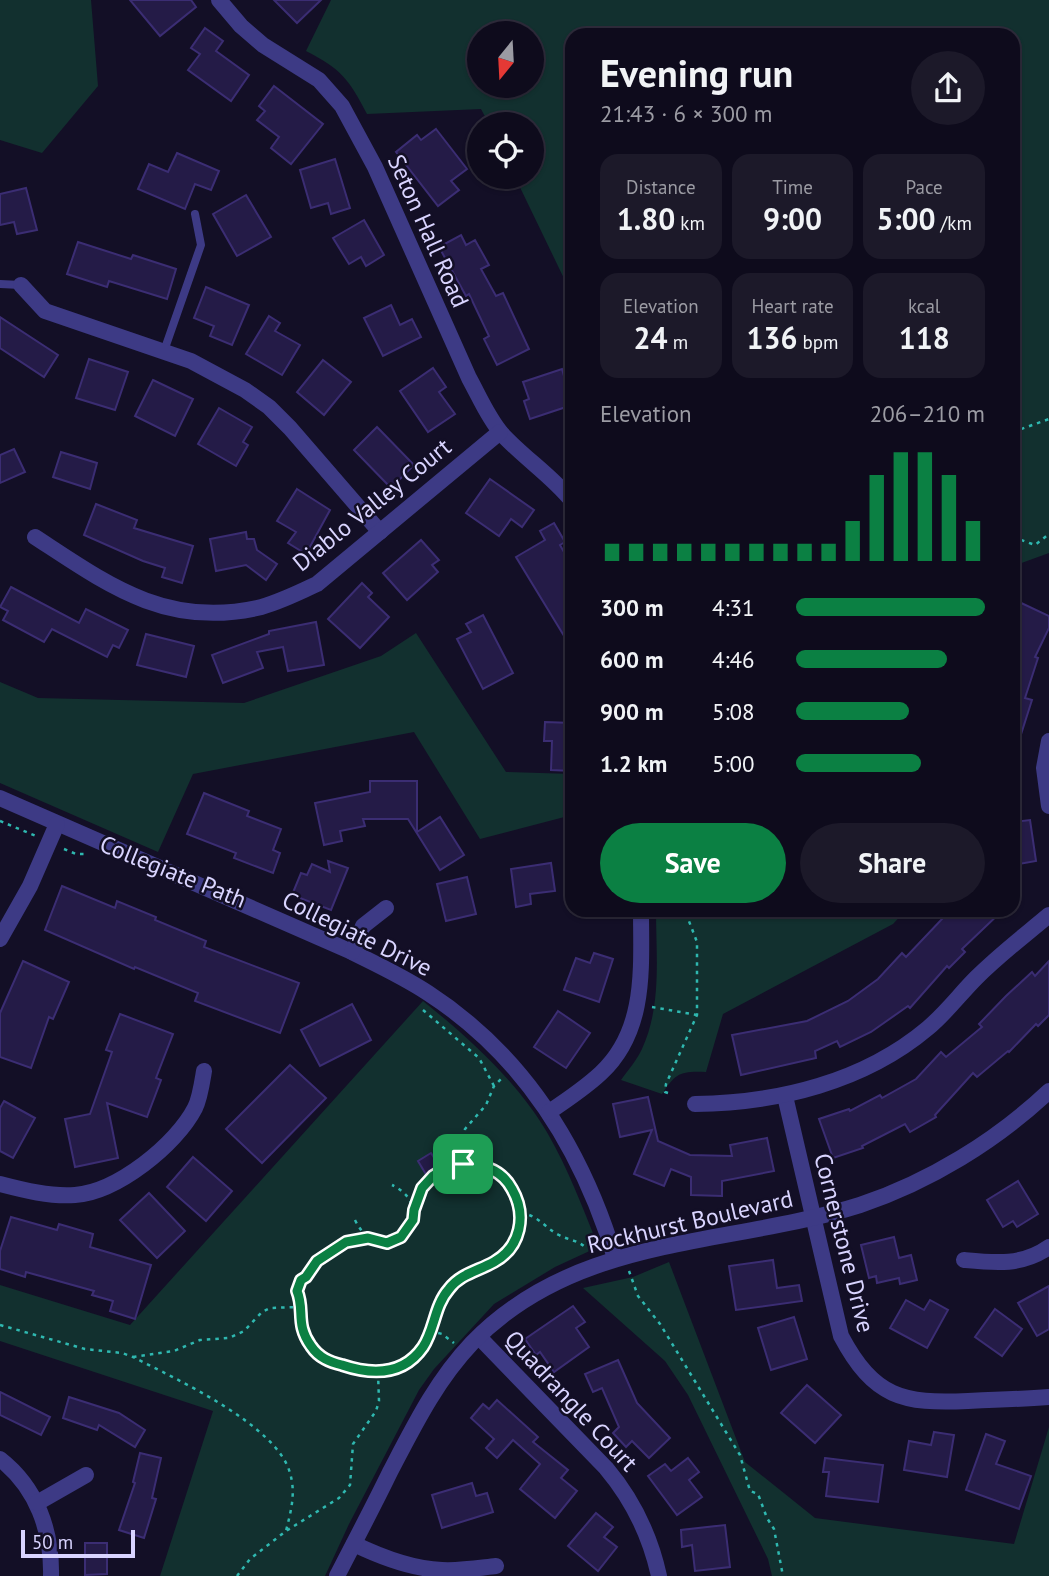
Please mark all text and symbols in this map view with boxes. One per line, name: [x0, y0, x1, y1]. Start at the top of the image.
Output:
north arrow: [467, 21, 544, 98]
map controls: [467, 21, 544, 189]
text: Evening run: [600, 48, 793, 97]
button: share: [911, 51, 985, 125]
text: 21:43 · 6 × 300 m: [600, 99, 772, 128]
button: locate: [467, 112, 544, 189]
street label: Seton Hall Road: [381, 149, 476, 312]
text: Distance: [626, 175, 696, 199]
text: Time: [772, 175, 813, 199]
text: Pace: [906, 175, 943, 199]
text: 1.80: [617, 199, 675, 238]
text: 9:00: [763, 199, 822, 238]
text: 5:00: [876, 199, 936, 238]
text: km: [675, 211, 705, 235]
text: /km: [936, 211, 972, 235]
text: Elevation: [623, 294, 699, 318]
text: Heart rate: [751, 294, 834, 318]
text: kcal: [908, 294, 940, 318]
text: 24: [634, 318, 668, 357]
text: 136: [746, 318, 797, 357]
text: 118: [899, 318, 950, 357]
text: m: [668, 330, 688, 354]
text: bpm: [797, 330, 839, 354]
text: Elevation: [600, 399, 692, 428]
text: 206–210 m: [870, 399, 985, 428]
street label: Diablo Valley Court: [286, 431, 457, 578]
text: 300 m: [600, 593, 663, 622]
text: 4:31: [712, 593, 755, 622]
text: 600 m: [600, 645, 663, 674]
text: 4:46: [712, 645, 755, 674]
text: 900 m: [600, 697, 663, 726]
text: 5:08: [712, 697, 755, 726]
text: 1.2 km: [600, 749, 667, 778]
text: 5:00: [712, 749, 755, 778]
button: Save: [600, 823, 786, 903]
button: Share: [800, 823, 985, 903]
street label: Collegiate Path: [95, 828, 251, 915]
street label: Collegiate Drive: [277, 884, 437, 983]
pin: [433, 1134, 493, 1194]
icon: arrive: [444, 1145, 482, 1183]
street label: Cornerstone Drive: [807, 1150, 882, 1336]
street label: Rockhurst Boulevard: [584, 1183, 796, 1260]
street label: Quadrangle Court: [498, 1324, 645, 1478]
scale bar: [21, 1527, 135, 1559]
text: 50 m: [32, 1530, 73, 1554]

